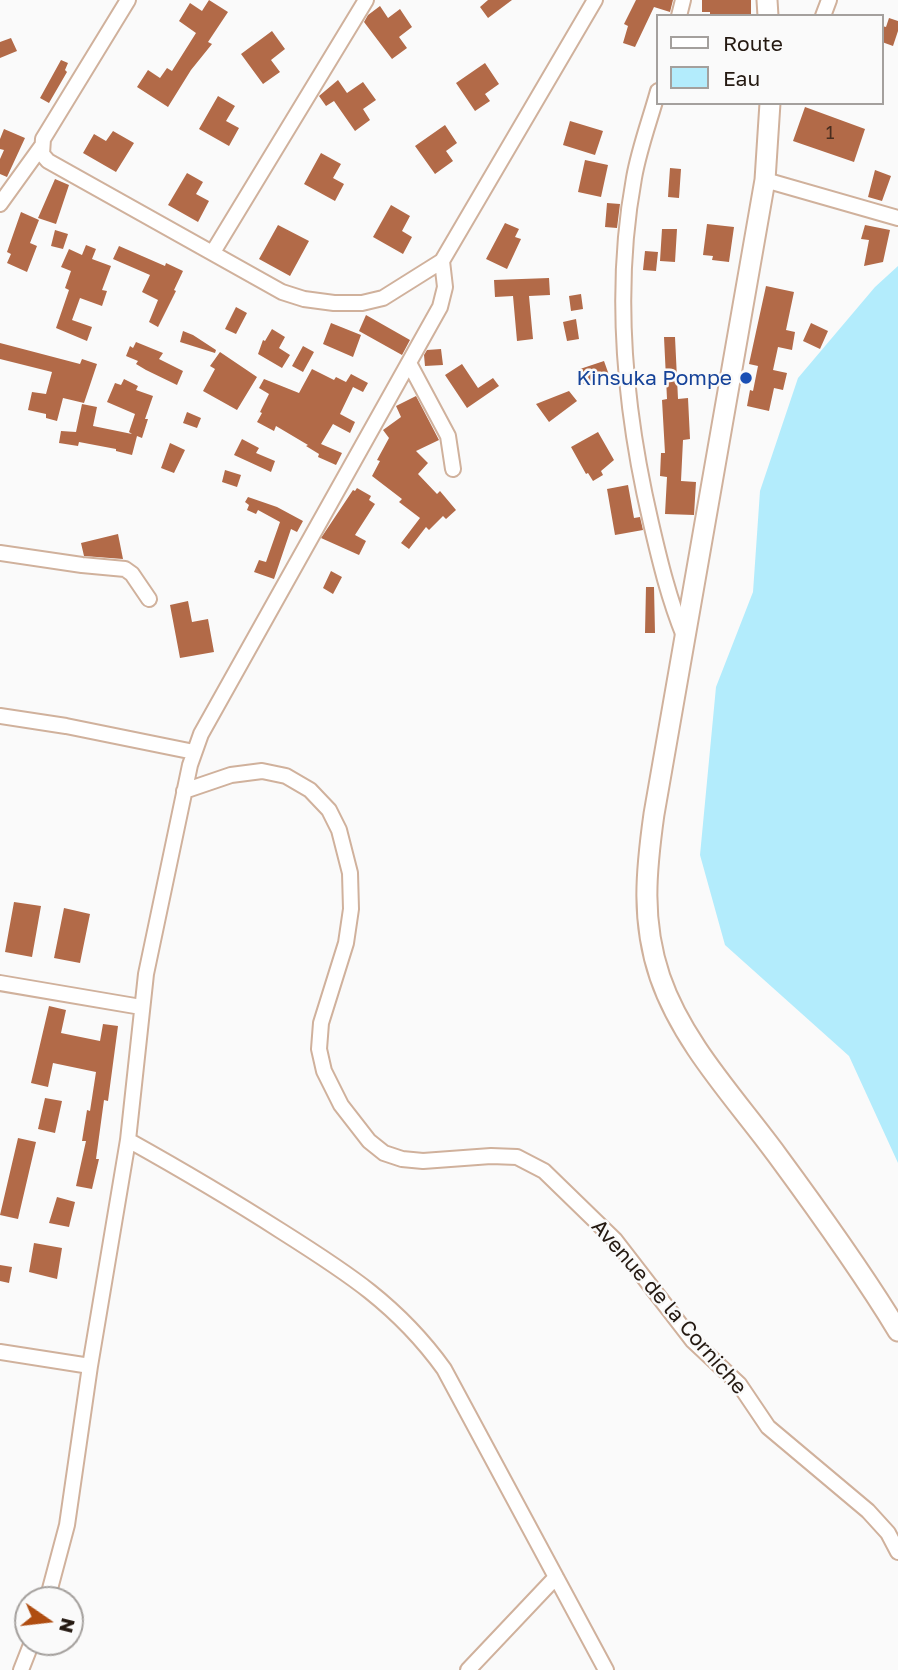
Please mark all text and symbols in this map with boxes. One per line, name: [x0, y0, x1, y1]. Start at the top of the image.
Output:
legend: [656, 14, 884, 105]
text: Route: [723, 30, 783, 56]
text: Eau: [723, 65, 760, 91]
house number: 1: [826, 122, 834, 144]
place label: Kinsuka Pompe: [577, 365, 732, 391]
marker: Kinsuka Pompe: [738, 370, 754, 386]
street label: Avenue de la Corniche: [586, 1214, 752, 1400]
north arrow: [14, 1586, 84, 1656]
text: N: [55, 1616, 81, 1636]

